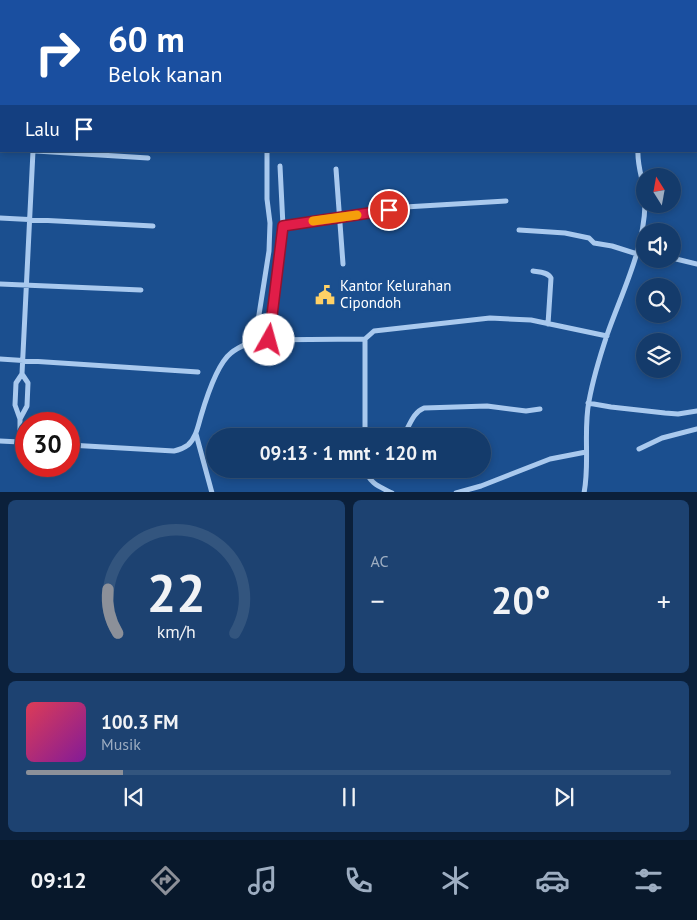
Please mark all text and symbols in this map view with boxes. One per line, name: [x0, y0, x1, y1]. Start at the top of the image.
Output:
text: 60 m: [108, 16, 185, 62]
icon: right: [25, 20, 90, 85]
text: Belok kanan: [108, 60, 222, 88]
icon: arrive: [70, 115, 98, 143]
text: Lalu: [25, 117, 60, 141]
north arrow: [636, 168, 681, 212]
map controls: [636, 168, 681, 378]
pin: [368, 189, 410, 231]
icon: arrive: [375, 196, 403, 224]
button: sound: [636, 223, 681, 268]
place label: Kantor Kelurahan Cipondoh: [340, 276, 451, 312]
button: search: [636, 278, 681, 323]
public building icon: Kantor Kelurahan Cipondoh: [314, 284, 336, 306]
position arrow: [242, 313, 294, 365]
button: layers: [636, 333, 681, 378]
speed limit sign: 30: [15, 412, 80, 477]
text: 09:13 · 1 mnt · 120 m: [260, 441, 437, 465]
text: AC: [371, 551, 389, 571]
text: 22: [147, 559, 206, 626]
text: 20°: [491, 575, 551, 624]
text: −: [371, 582, 385, 619]
text: +: [657, 582, 671, 619]
text: km/h: [157, 620, 196, 643]
text: 100.3 FM: [101, 710, 178, 734]
text: Musik: [101, 734, 141, 754]
icon: previous: [120, 783, 148, 811]
icon: pause: [335, 783, 363, 811]
icon: next: [550, 783, 578, 811]
icon: directions: [148, 863, 183, 898]
icon: music: [245, 863, 280, 898]
icon: phone: [341, 863, 376, 898]
icon: climate: [438, 863, 473, 898]
icon: car: [535, 863, 570, 898]
icon: filters: [631, 863, 666, 898]
text: 09:12: [31, 866, 87, 894]

